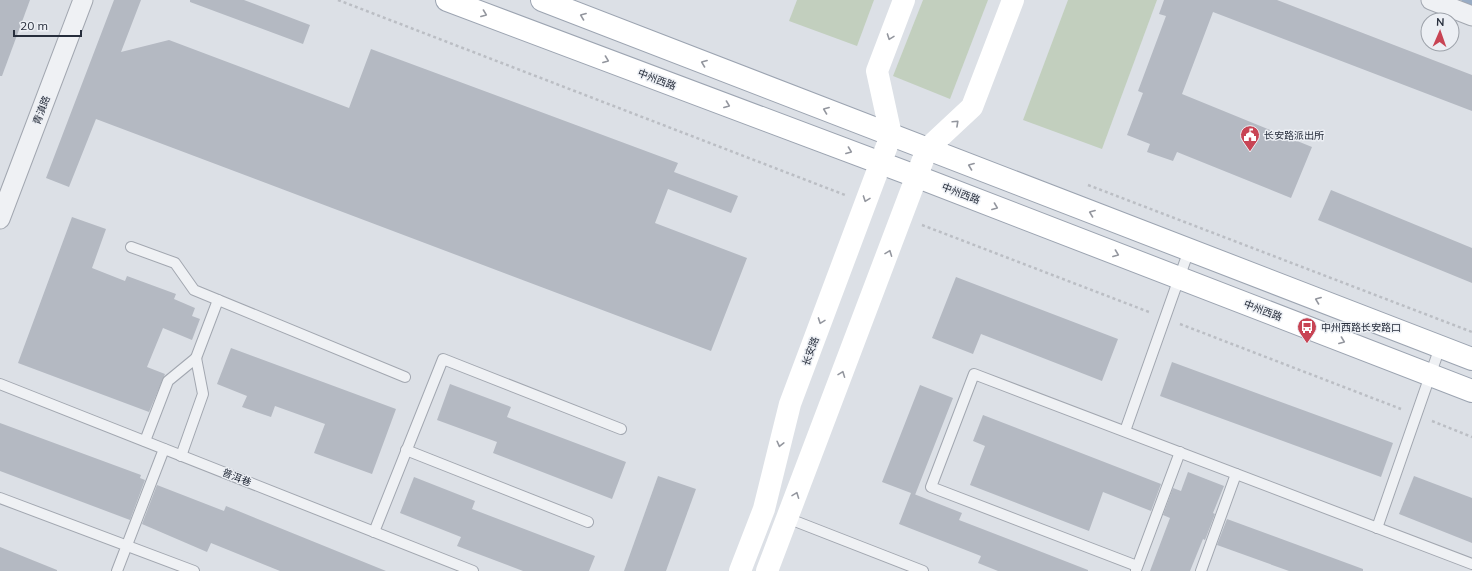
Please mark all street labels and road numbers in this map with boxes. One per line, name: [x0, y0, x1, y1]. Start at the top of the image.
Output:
street label: 中州西路: [636, 66, 678, 93]
street label: 青滇路: [30, 94, 53, 127]
street label: 中州西路: [940, 180, 982, 207]
street label: 中州西路: [1242, 297, 1284, 324]
street label: 长安路: [799, 335, 822, 367]
street label: 普洱巷: [220, 466, 253, 489]

